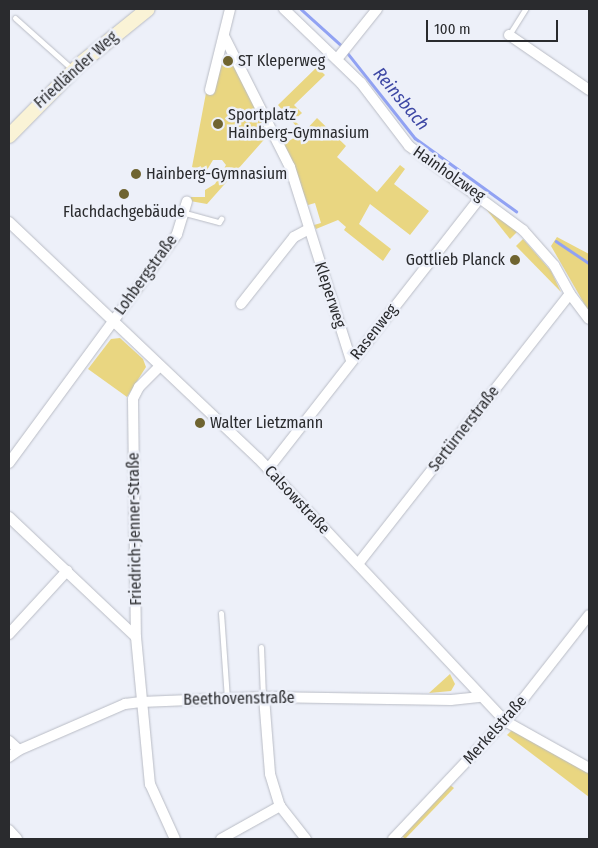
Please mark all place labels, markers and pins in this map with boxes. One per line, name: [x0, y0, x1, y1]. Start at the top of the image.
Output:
place label: ST Kleperweg: [238, 51, 325, 71]
marker: ST Kleperweg: [222, 55, 234, 67]
place label: Sportplatz Hainberg-Gymnasium: [228, 105, 369, 143]
marker: Sportplatz Hainberg-Gymnasium: [212, 118, 224, 130]
place label: Hainberg-Gymnasium: [146, 164, 287, 184]
marker: Hainberg-Gymnasium: [130, 168, 142, 180]
marker: Flachdachgebäude: [118, 188, 130, 200]
place label: Flachdachgebäude: [63, 202, 185, 222]
place label: Gottlieb Planck: [406, 250, 505, 270]
marker: Gottlieb Planck: [509, 254, 521, 266]
place label: Walter Lietzmann: [210, 413, 323, 433]
marker: Walter Lietzmann: [194, 417, 206, 429]

